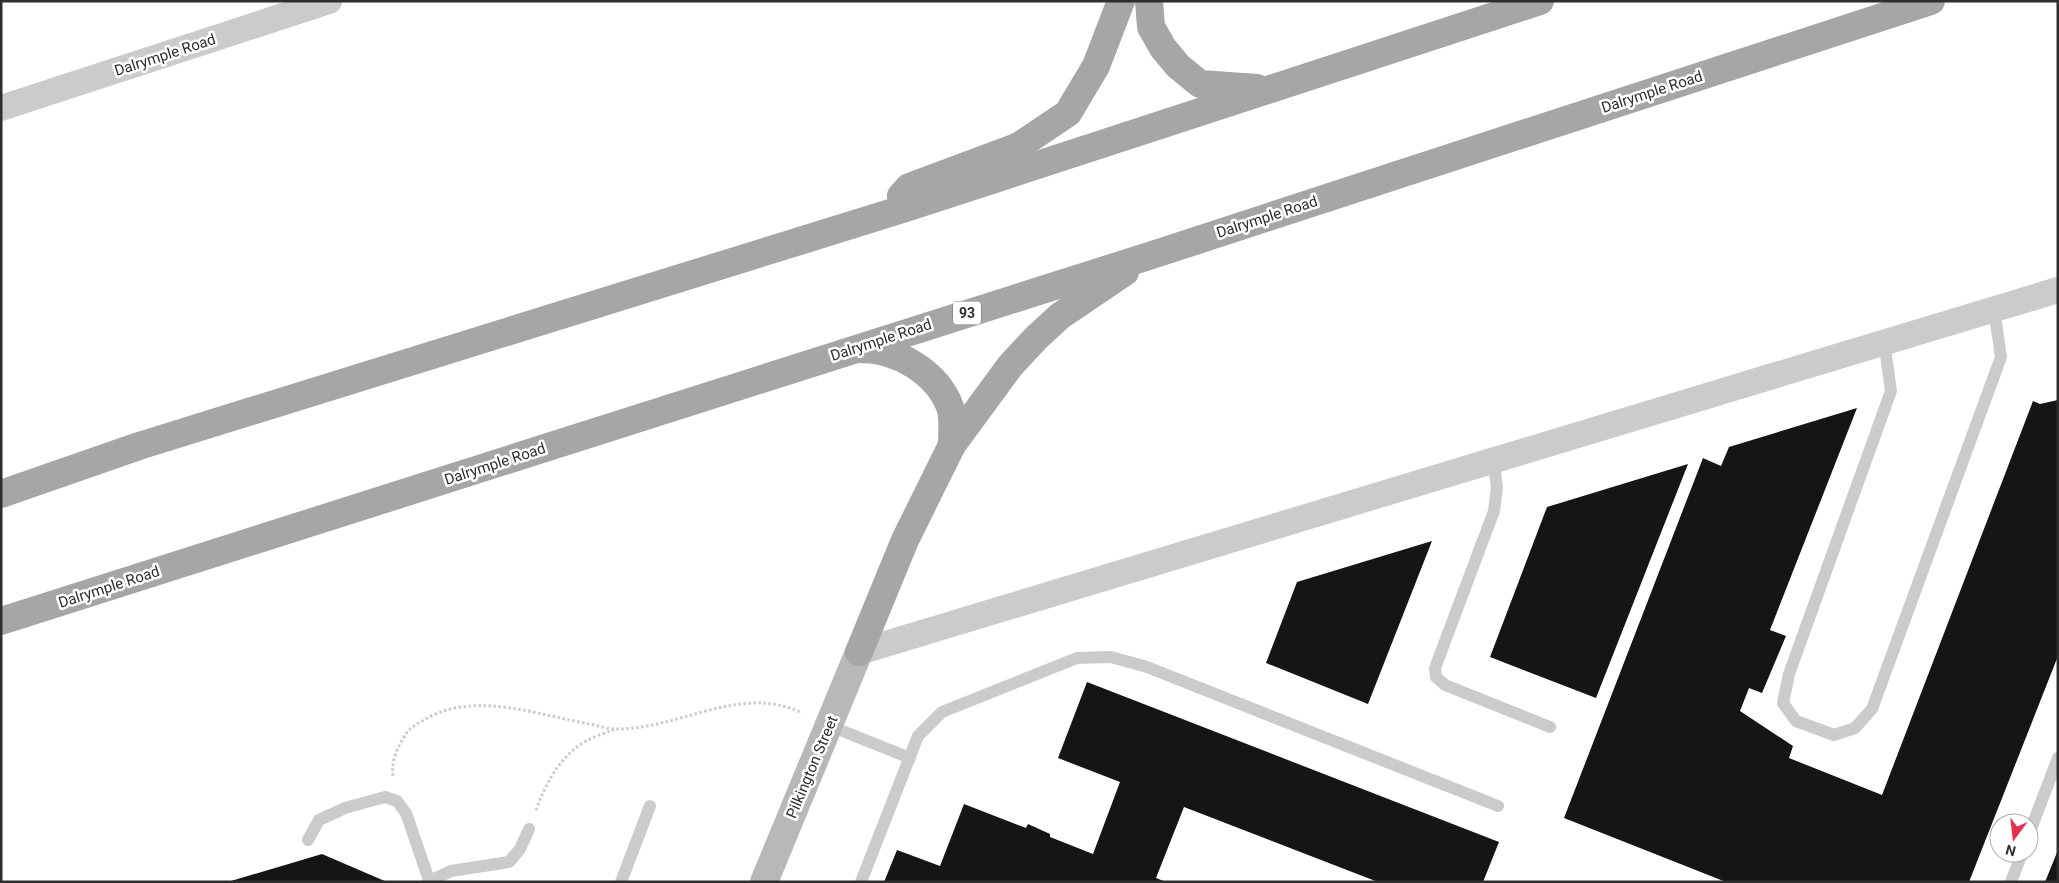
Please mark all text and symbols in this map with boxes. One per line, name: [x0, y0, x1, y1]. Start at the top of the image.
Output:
street label: Dalrymple Road: [112, 30, 218, 80]
street label: Dalrymple Road: [1599, 67, 1705, 117]
street label: Dalrymple Road: [1214, 192, 1320, 242]
road number: 93: [953, 302, 981, 324]
street label: Dalrymple Road: [828, 315, 934, 365]
street label: Dalrymple Road: [442, 439, 548, 489]
street label: Dalrymple Road: [56, 562, 162, 612]
street label: Pilkington Street: [782, 713, 842, 821]
north arrow: [1989, 813, 2039, 863]
text: N: [2004, 842, 2017, 860]

